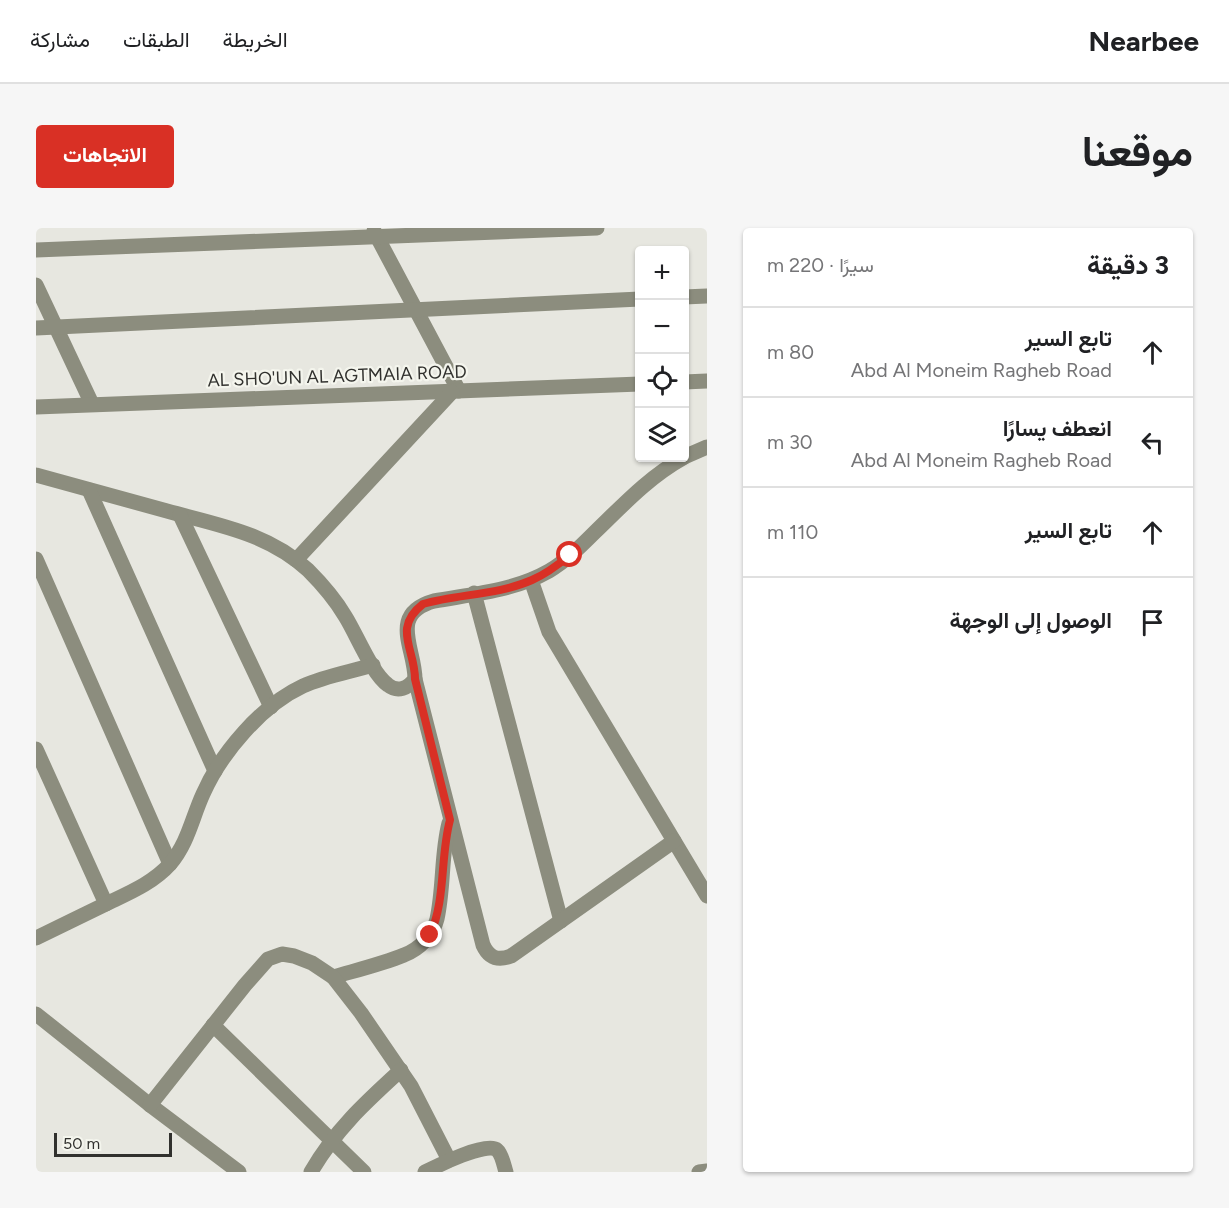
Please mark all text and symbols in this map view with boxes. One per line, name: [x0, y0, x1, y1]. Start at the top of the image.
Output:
text: Nearbee: [1089, 24, 1199, 58]
text: مشاركة: [30, 27, 90, 52]
text: الطبقات: [123, 27, 190, 52]
text: الخريطة: [223, 27, 288, 52]
button: الاتجاهات: [36, 125, 174, 188]
text: موقعنا: [1082, 126, 1193, 177]
map controls: [635, 246, 689, 462]
button: +: [635, 246, 689, 300]
text: 3 دقيقة: [1087, 249, 1169, 281]
text: سيرًا · 220 m: [767, 253, 874, 277]
button: −: [635, 300, 689, 354]
text: تابع السير: [1025, 325, 1112, 352]
icon: ahead: [1136, 336, 1169, 369]
text: 80 m: [767, 340, 814, 364]
button: locate: [635, 354, 689, 408]
text: Abd Al Moneim Ragheb Road: [851, 358, 1112, 382]
street label: AL SHO'UN AL AGTMAIA ROAD: [207, 360, 467, 392]
button: layers: [635, 408, 689, 462]
text: انعطف يسارًا: [1003, 415, 1112, 442]
icon: left: [1136, 426, 1169, 459]
text: 30 m: [767, 430, 813, 454]
text: Abd Al Moneim Ragheb Road: [851, 448, 1112, 472]
icon: ahead: [1136, 516, 1169, 549]
text: تابع السير: [1025, 517, 1112, 544]
text: 110 m: [767, 520, 818, 544]
route start: [556, 541, 582, 567]
icon: arrive: [1136, 606, 1169, 639]
text: الوصول إلى الوجهة: [949, 607, 1112, 634]
route end: [416, 921, 442, 947]
scale bar: [54, 1130, 172, 1158]
text: 50 m: [63, 1134, 100, 1153]

